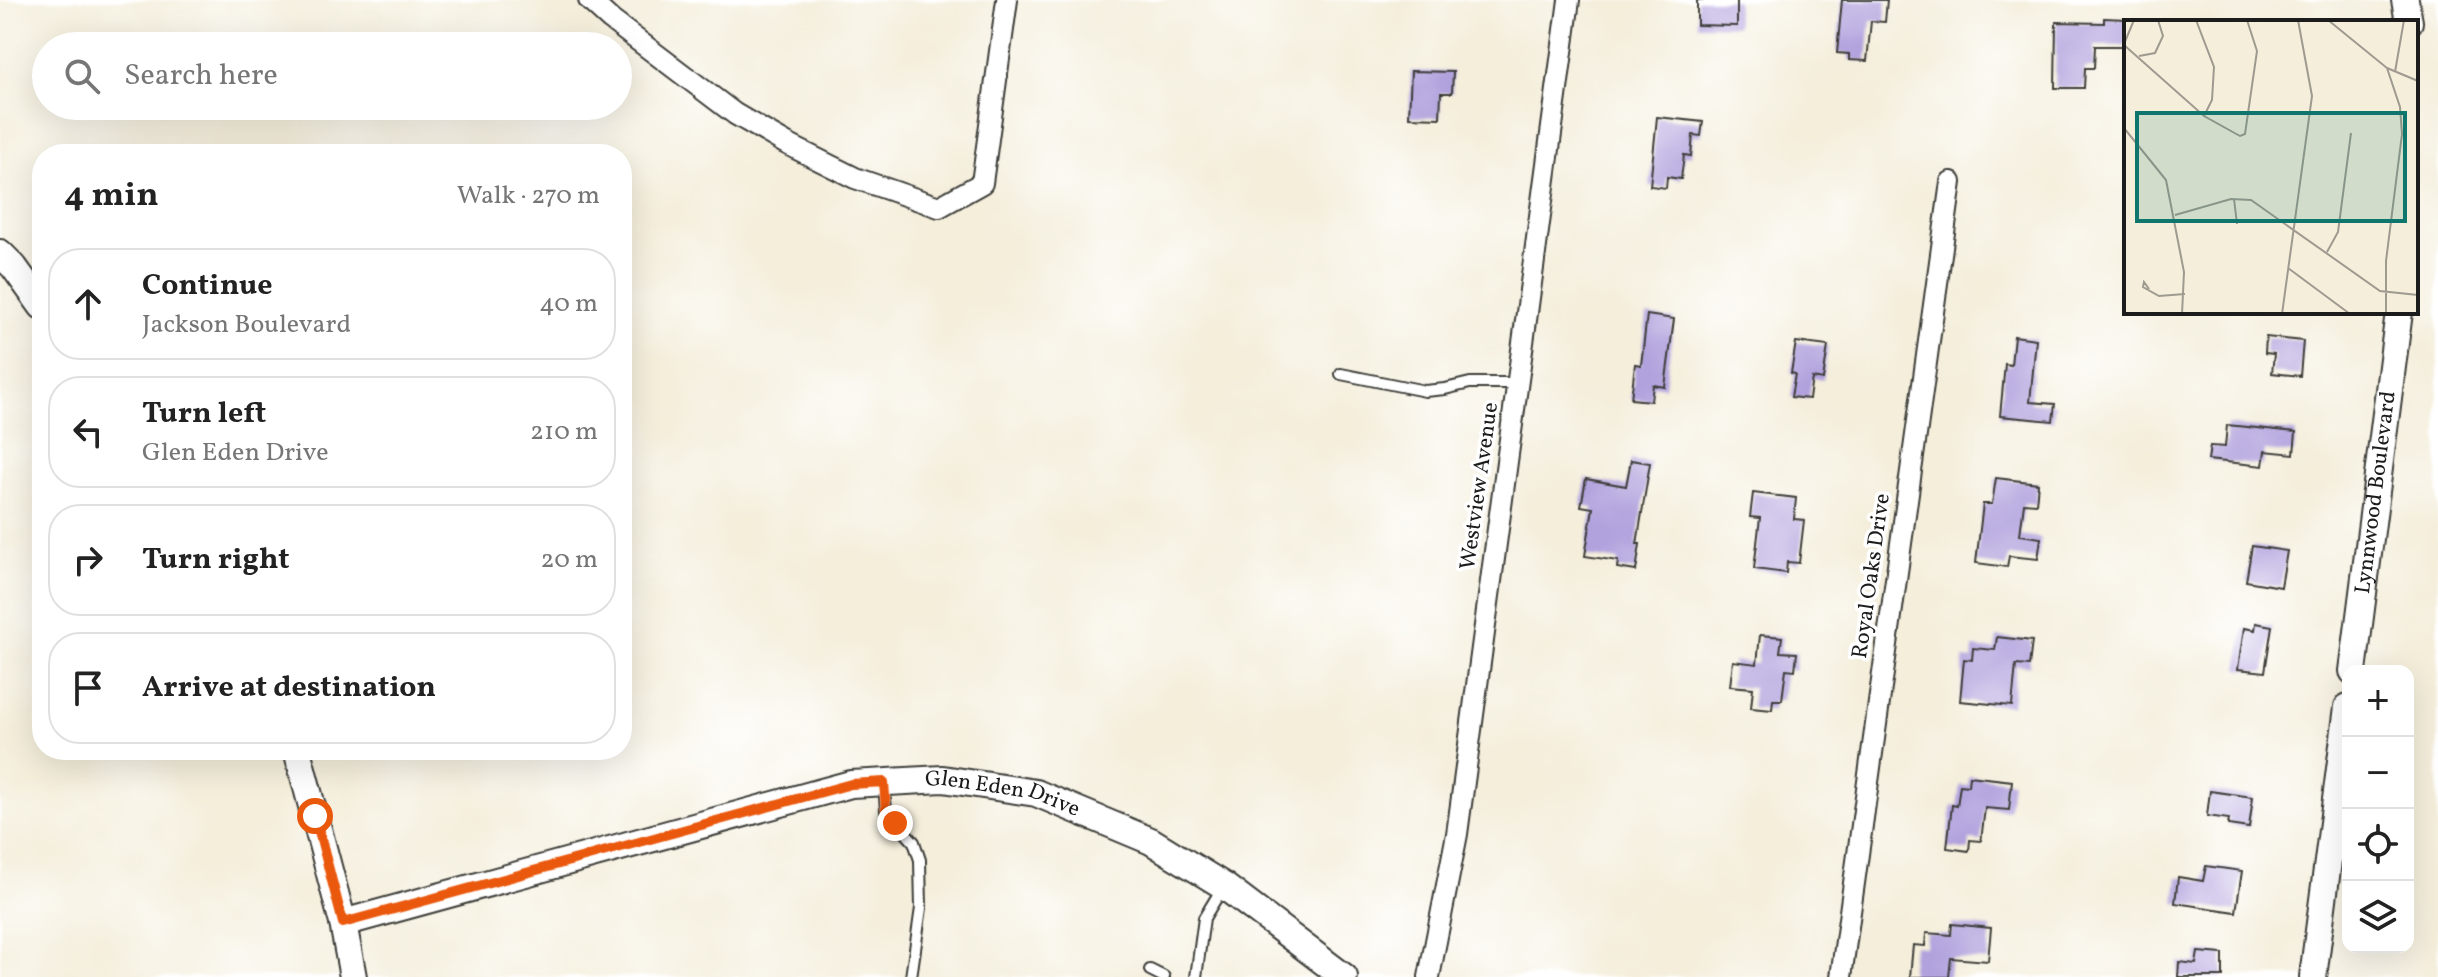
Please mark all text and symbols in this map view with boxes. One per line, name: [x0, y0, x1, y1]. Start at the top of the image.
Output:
inset map: [2124, 20, 2418, 314]
search box: [32, 32, 632, 120]
icon: search: [60, 54, 104, 98]
text: Search here: [124, 55, 278, 97]
text: 4 min: [64, 173, 159, 220]
text: Walk · 270 m: [457, 178, 600, 214]
text: Continue: [142, 265, 273, 307]
icon: ahead: [66, 282, 110, 326]
text: 40 m: [539, 286, 598, 322]
text: Jackson Boulevard: [142, 307, 351, 343]
street label: Lynnwood Boulevard: [2348, 389, 2404, 596]
text: Turn left: [142, 393, 266, 435]
street label: Westview Avenue: [1453, 400, 1507, 572]
icon: left: [66, 410, 110, 454]
text: 210 m: [530, 414, 598, 450]
text: Glen Eden Drive: [142, 435, 329, 471]
street label: Royal Oaks Drive: [1845, 491, 1899, 661]
icon: right: [66, 538, 110, 582]
text: Turn right: [142, 539, 290, 581]
text: 20 m: [540, 542, 598, 578]
map controls: [2342, 665, 2414, 953]
button: +: [2342, 665, 2414, 737]
icon: arrive: [66, 666, 110, 710]
text: Arrive at destination: [142, 667, 436, 709]
button: −: [2342, 737, 2414, 809]
street label: Glen Eden Drive: [924, 763, 1085, 825]
route start: [297, 798, 333, 834]
route end: [877, 805, 913, 841]
button: locate: [2342, 809, 2414, 881]
button: layers: [2342, 881, 2414, 953]

